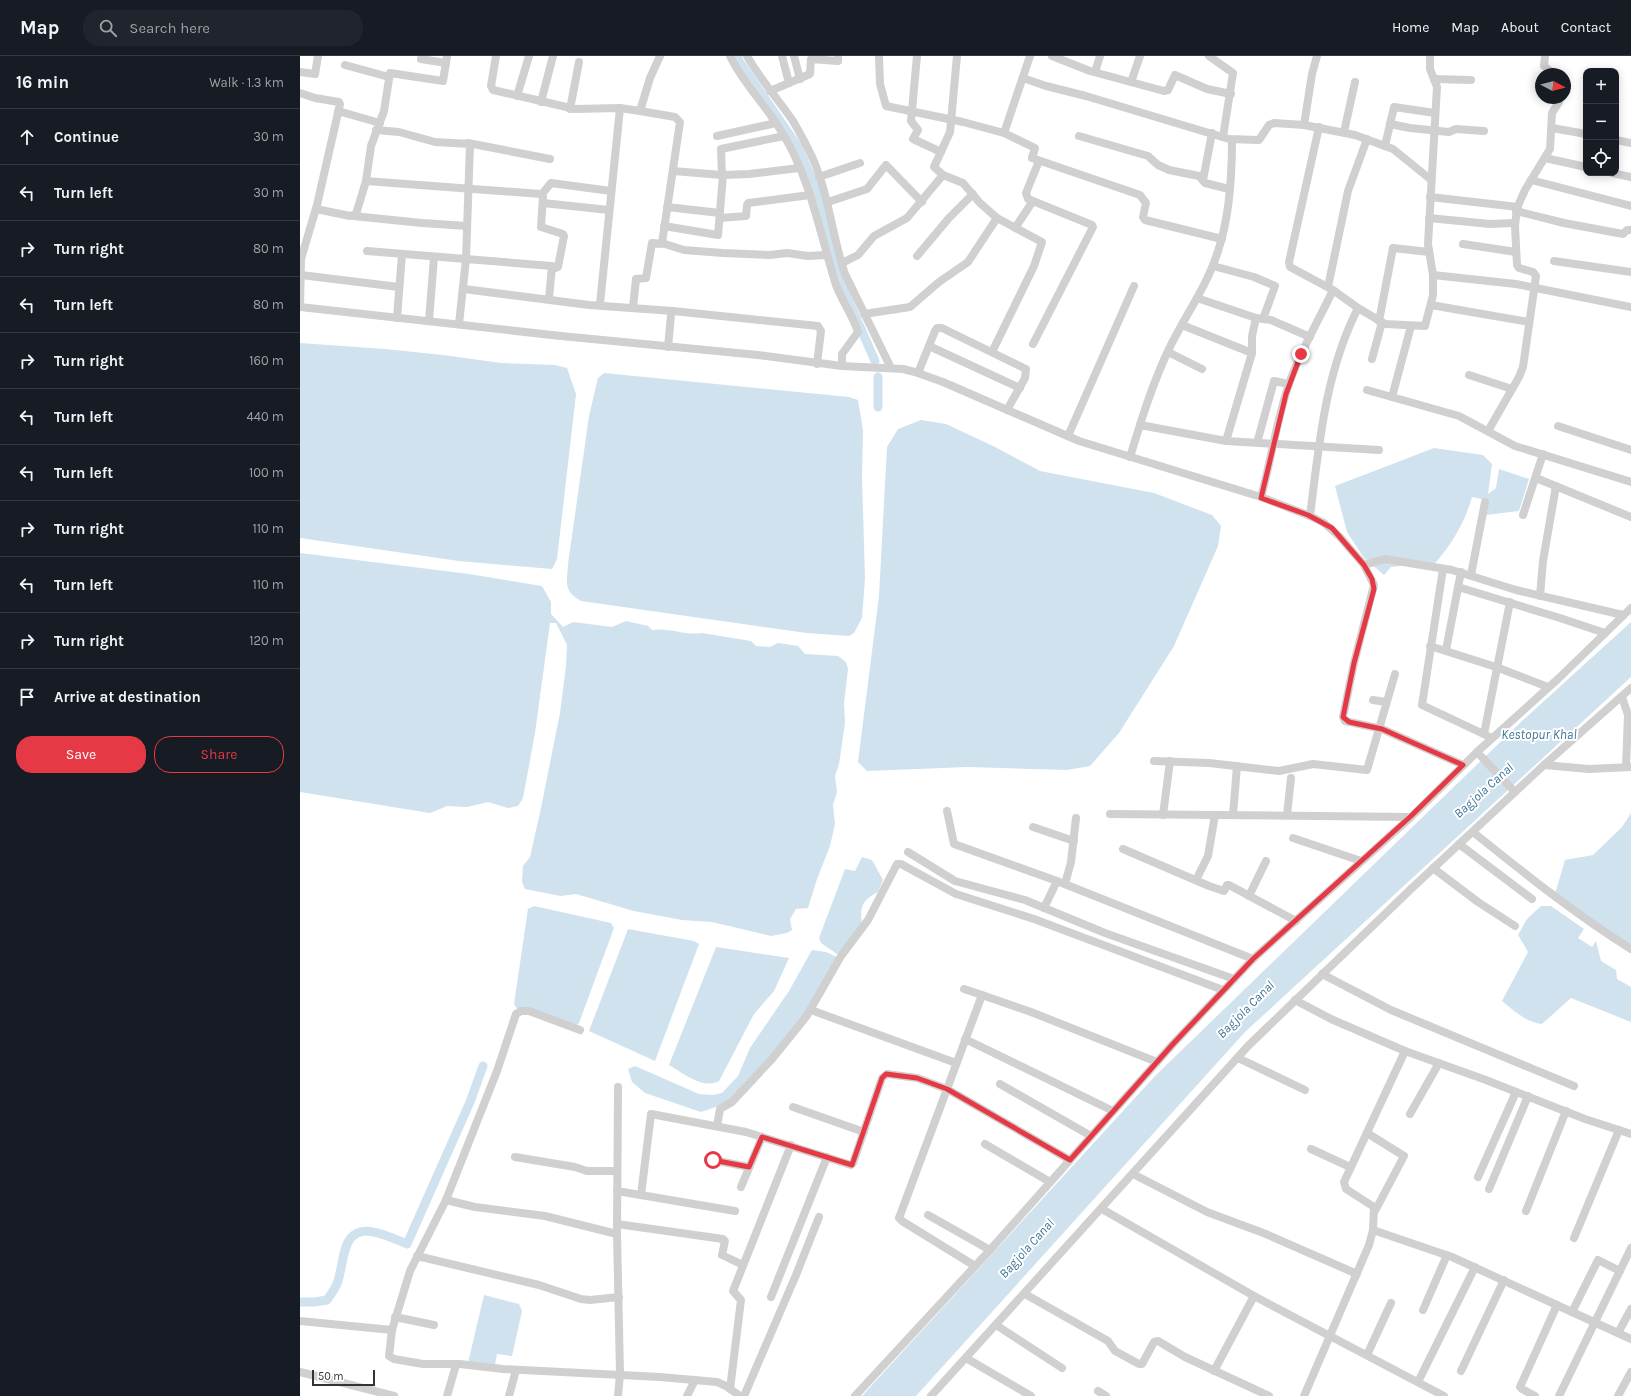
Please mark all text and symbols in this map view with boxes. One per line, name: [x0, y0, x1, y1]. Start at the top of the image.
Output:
search box: [83, 10, 363, 46]
text: Map: [20, 17, 59, 39]
icon: search: [97, 17, 119, 39]
text: Search here: [129, 19, 210, 37]
text: Home: [1392, 19, 1429, 36]
text: Map: [1451, 19, 1479, 36]
text: About: [1501, 19, 1539, 36]
text: Contact: [1561, 19, 1611, 36]
north arrow: [1535, 68, 1571, 104]
map controls: [1583, 68, 1619, 176]
button: +: [1583, 68, 1619, 104]
text: 16 min: [16, 72, 69, 92]
text: Walk · 1.3 km: [209, 75, 284, 90]
button: −: [1583, 104, 1619, 140]
icon: ahead: [16, 126, 38, 148]
text: Continue: [54, 128, 119, 146]
text: 30 m: [253, 129, 284, 144]
button: locate: [1583, 140, 1619, 176]
icon: left: [16, 182, 38, 204]
text: Turn left: [54, 184, 113, 202]
text: 30 m: [253, 185, 284, 200]
icon: right: [16, 238, 38, 260]
text: Turn right: [54, 240, 124, 258]
text: 80 m: [253, 241, 284, 256]
icon: left: [16, 294, 38, 316]
text: Turn left: [54, 296, 113, 314]
text: 80 m: [253, 297, 284, 312]
route end: [1292, 345, 1310, 363]
icon: right: [16, 350, 38, 372]
text: Turn right: [54, 352, 124, 370]
text: 160 m: [249, 353, 284, 368]
icon: left: [16, 406, 38, 428]
text: Turn left: [54, 408, 113, 426]
text: 440 m: [247, 409, 284, 424]
icon: left: [16, 462, 38, 484]
text: Turn left: [54, 464, 113, 482]
text: 100 m: [249, 465, 284, 480]
icon: right: [16, 518, 38, 540]
text: Turn right: [54, 520, 124, 538]
text: 110 m: [252, 521, 284, 536]
icon: left: [16, 574, 38, 596]
text: Turn left: [54, 576, 113, 594]
text: 110 m: [252, 577, 284, 592]
icon: right: [16, 630, 38, 652]
text: Turn right: [54, 632, 124, 650]
text: 120 m: [249, 633, 284, 648]
icon: arrive: [16, 686, 38, 708]
text: Arrive at destination: [54, 688, 201, 706]
water label: Kestopur Khal: [1501, 727, 1577, 742]
button: Save: [16, 736, 146, 773]
button: Share: [154, 736, 284, 773]
water label: Bagjola Canal: [1451, 760, 1516, 821]
water label: Bagjola Canal: [1214, 978, 1277, 1041]
route start: [704, 1151, 722, 1169]
water label: Bagjola Canal: [996, 1216, 1057, 1281]
scale bar: [312, 1368, 375, 1387]
text: 50 m: [318, 1370, 344, 1383]

